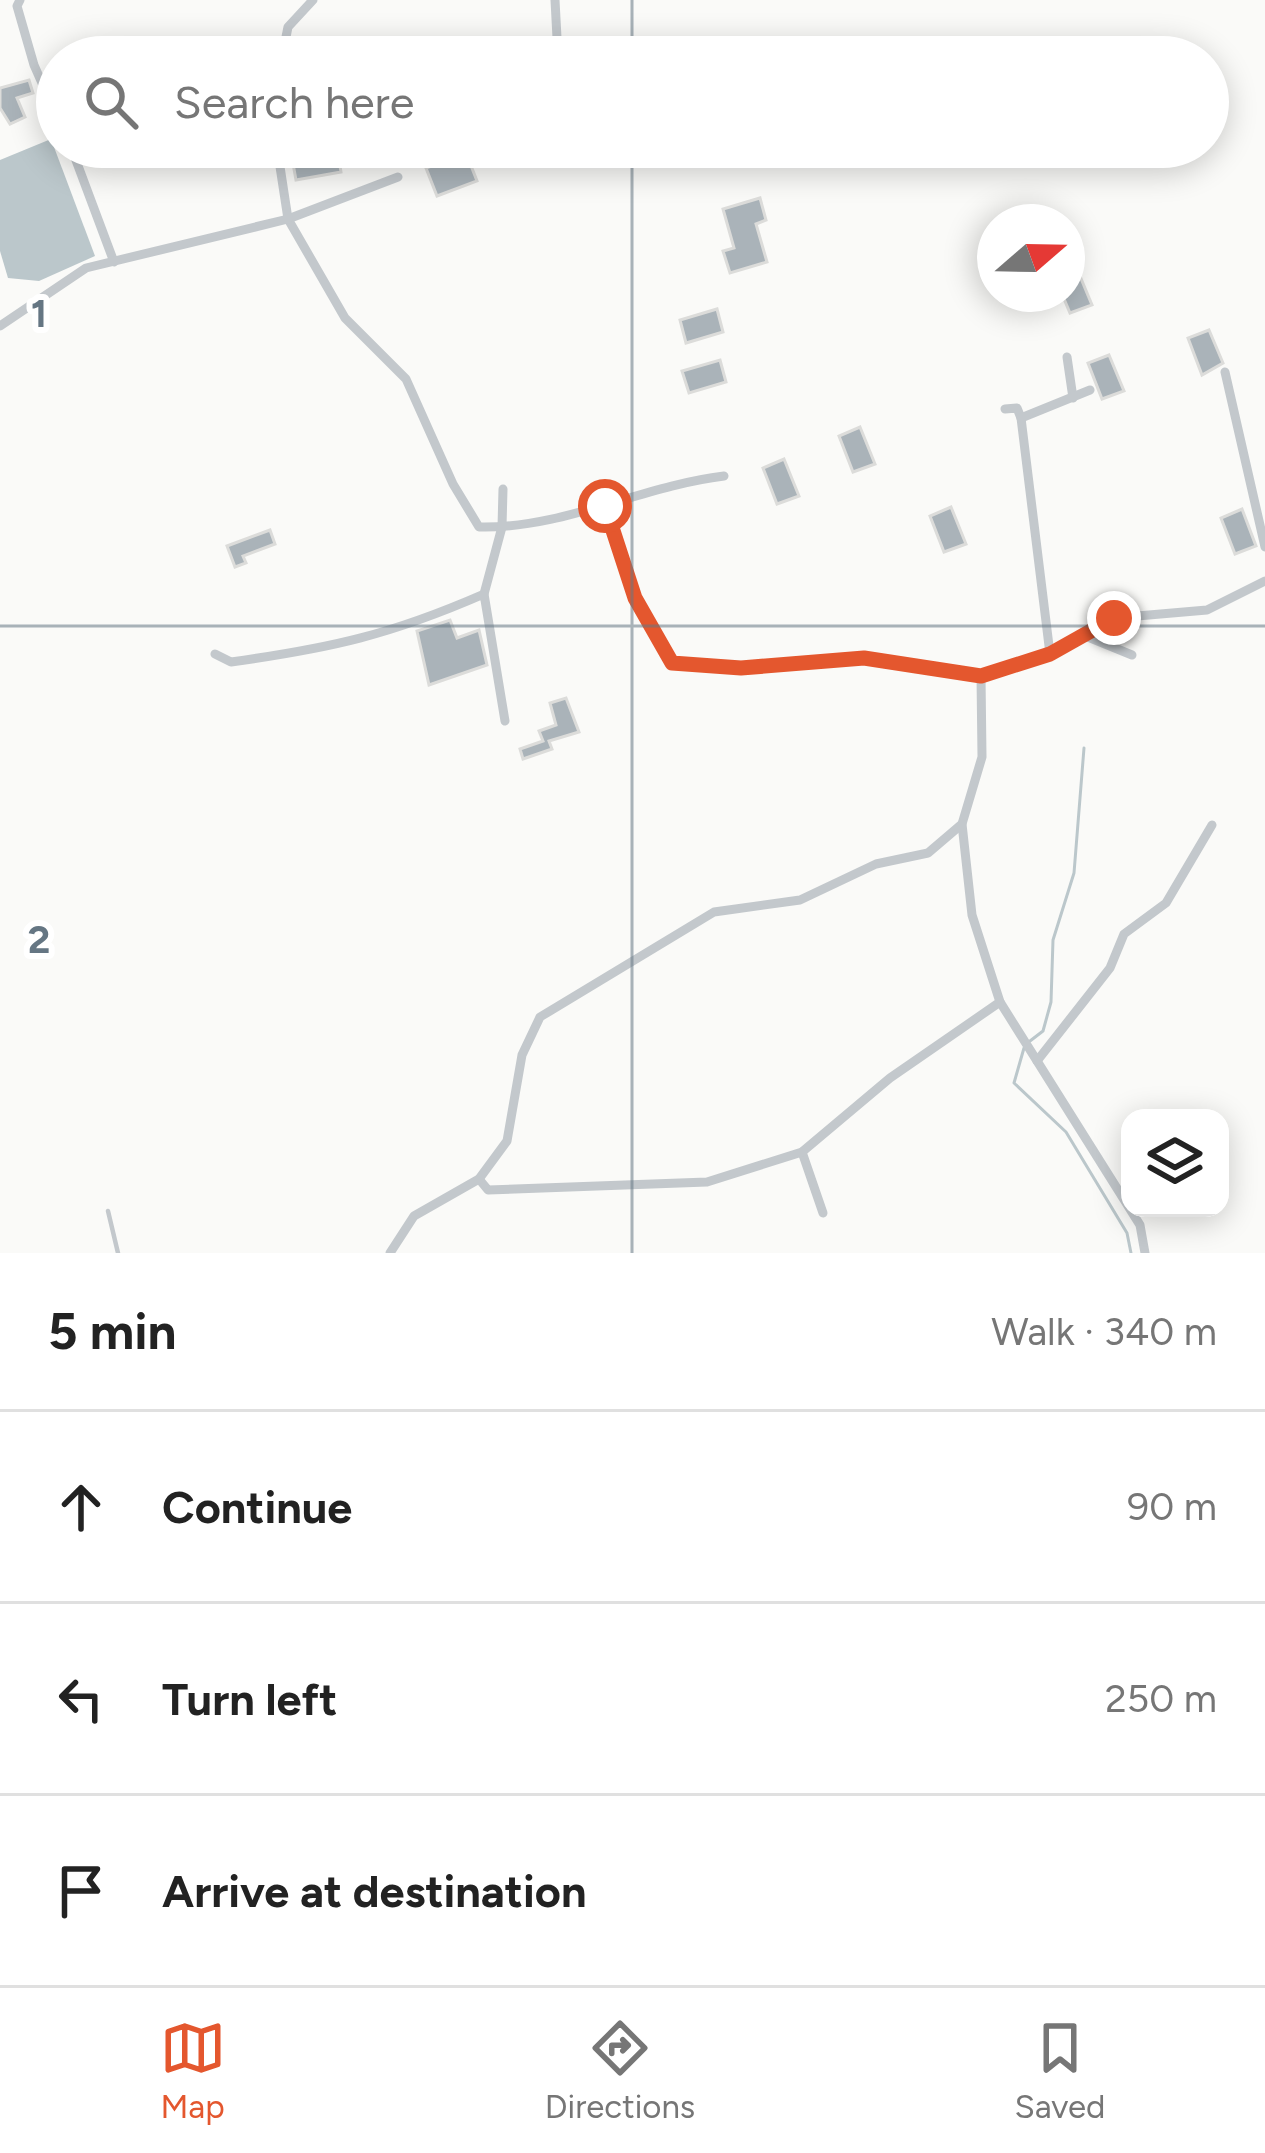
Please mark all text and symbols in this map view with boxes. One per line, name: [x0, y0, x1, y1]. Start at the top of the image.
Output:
search box: [36, 36, 1229, 168]
icon: search: [78, 69, 144, 135]
text: Search here: [174, 75, 414, 129]
north arrow: [977, 204, 1085, 312]
text: 1: [31, 290, 47, 337]
route start: [578, 479, 632, 533]
route end: [1087, 591, 1141, 645]
text: 2: [28, 916, 50, 963]
map controls: [1121, 1109, 1229, 1217]
button: layers: [1121, 1109, 1229, 1217]
text: 5 min: [48, 1301, 177, 1362]
text: Walk · 340 m: [991, 1308, 1217, 1355]
icon: ahead: [48, 1474, 114, 1540]
text: Continue: [162, 1480, 352, 1534]
text: 90 m: [1127, 1483, 1217, 1530]
icon: left: [48, 1666, 114, 1732]
text: Turn left: [162, 1672, 337, 1726]
text: 250 m: [1105, 1675, 1217, 1722]
icon: arrive: [48, 1858, 114, 1924]
text: Arrive at destination: [162, 1864, 586, 1918]
tab: Map: [160, 2015, 226, 2126]
tab: Directions: [545, 2015, 695, 2126]
tab: Saved: [1014, 2015, 1105, 2126]

